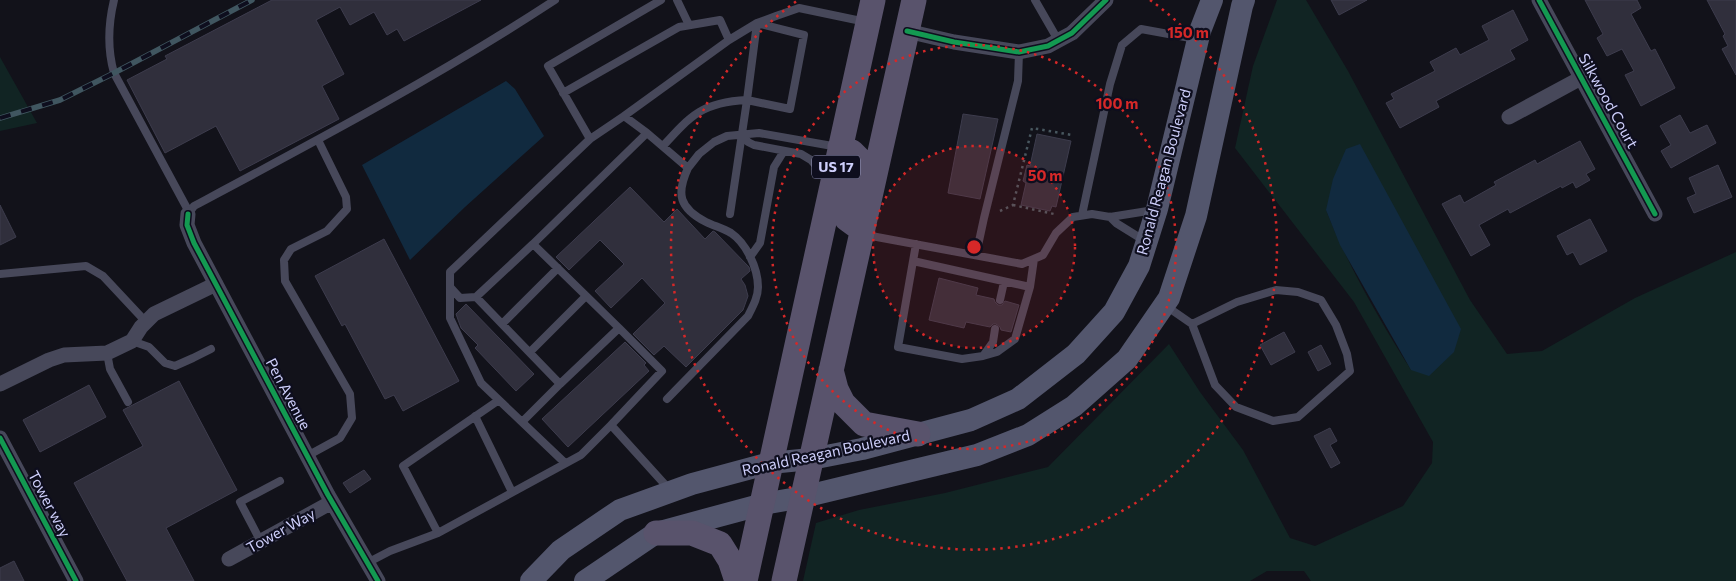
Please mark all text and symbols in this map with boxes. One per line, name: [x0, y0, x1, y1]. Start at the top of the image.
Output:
text: 150 m: [1167, 23, 1209, 41]
street label: Silkwood Court: [1575, 50, 1642, 151]
street label: Ronald Reagan Boulevard: [1132, 87, 1194, 257]
text: 100 m: [1096, 94, 1138, 112]
road number: US 17: [812, 156, 860, 178]
text: 50 m: [1028, 166, 1062, 184]
centre of rings: [965, 238, 983, 256]
street label: Pen Avenue: [262, 355, 315, 432]
street label: Ronald Reagan Boulevard: [740, 425, 911, 479]
street label: Tower way: [25, 467, 75, 540]
street label: Tower Way: [243, 504, 318, 556]

